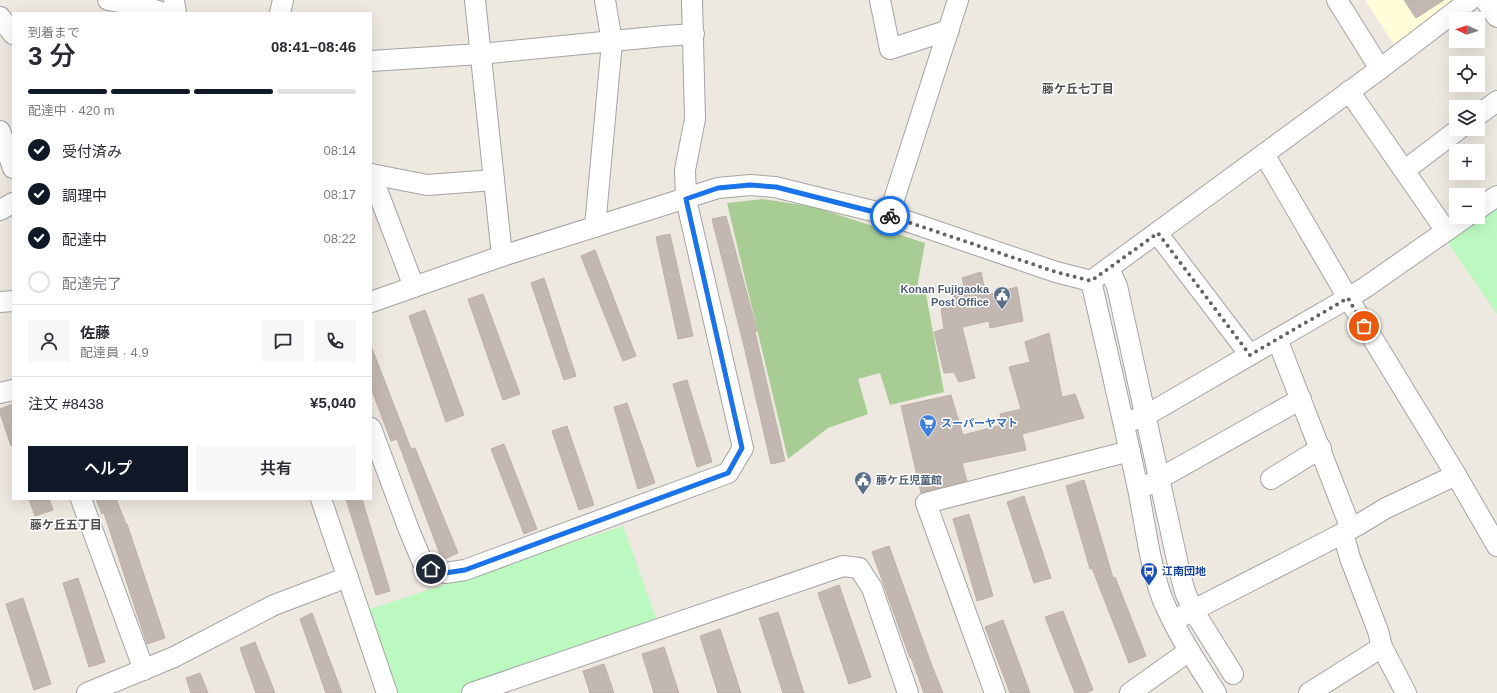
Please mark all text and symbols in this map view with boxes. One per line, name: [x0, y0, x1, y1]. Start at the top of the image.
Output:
north arrow: [1449, 12, 1485, 48]
map controls: [1449, 12, 1485, 224]
text: 到着まで: [28, 25, 80, 40]
text: 08:41–08:46: [271, 38, 356, 55]
text: 3 分: [28, 41, 76, 71]
button: locate: [1449, 56, 1485, 92]
district label: 藤ケ丘七丁目: [1042, 82, 1114, 96]
button: layers: [1449, 100, 1485, 136]
text: 配達中 · 420 m: [28, 103, 115, 118]
icon: check: [28, 139, 50, 161]
text: 受付済み: [62, 143, 122, 160]
text: 08:14: [323, 143, 356, 158]
button: +: [1449, 144, 1485, 180]
icon: check: [28, 183, 50, 205]
text: 調理中: [62, 187, 107, 204]
text: 08:17: [323, 187, 356, 202]
button: −: [1449, 188, 1485, 224]
courier: [870, 196, 910, 236]
icon: bike: [879, 205, 901, 227]
icon: check: [28, 227, 50, 249]
text: 配達中: [62, 231, 107, 248]
text: 08:22: [323, 231, 356, 246]
text: 配達完了: [62, 275, 122, 292]
place label: Konan Fujigaoka Post Office: [900, 283, 990, 308]
public building icon: Konan Fujigaoka Post Office: [992, 285, 1012, 310]
pin: [1347, 309, 1381, 343]
icon: bag: [1353, 315, 1375, 337]
button: person: [28, 320, 70, 362]
button: chat: [262, 320, 304, 362]
button: phone: [314, 320, 356, 362]
text: 佐藤: [80, 324, 110, 341]
text: 配達員 · 4.9: [80, 345, 149, 360]
text: ¥5,040: [310, 394, 356, 411]
text: 注文 #8438: [28, 395, 104, 412]
supermarket icon: スーパーヤマト: [918, 413, 938, 438]
place label: スーパーヤマト: [941, 417, 1018, 429]
button: ヘルプ: [28, 446, 188, 492]
button: 共有: [196, 446, 356, 492]
public building icon: 藤ケ丘児童館: [853, 470, 873, 495]
place label: 藤ケ丘児童館: [876, 474, 942, 486]
district label: 藤ケ丘五丁目: [30, 518, 102, 532]
pin: [414, 552, 448, 586]
icon: home: [420, 558, 442, 580]
bus stop icon: 江南団地: [1139, 561, 1159, 586]
place label: 江南団地: [1162, 565, 1206, 577]

